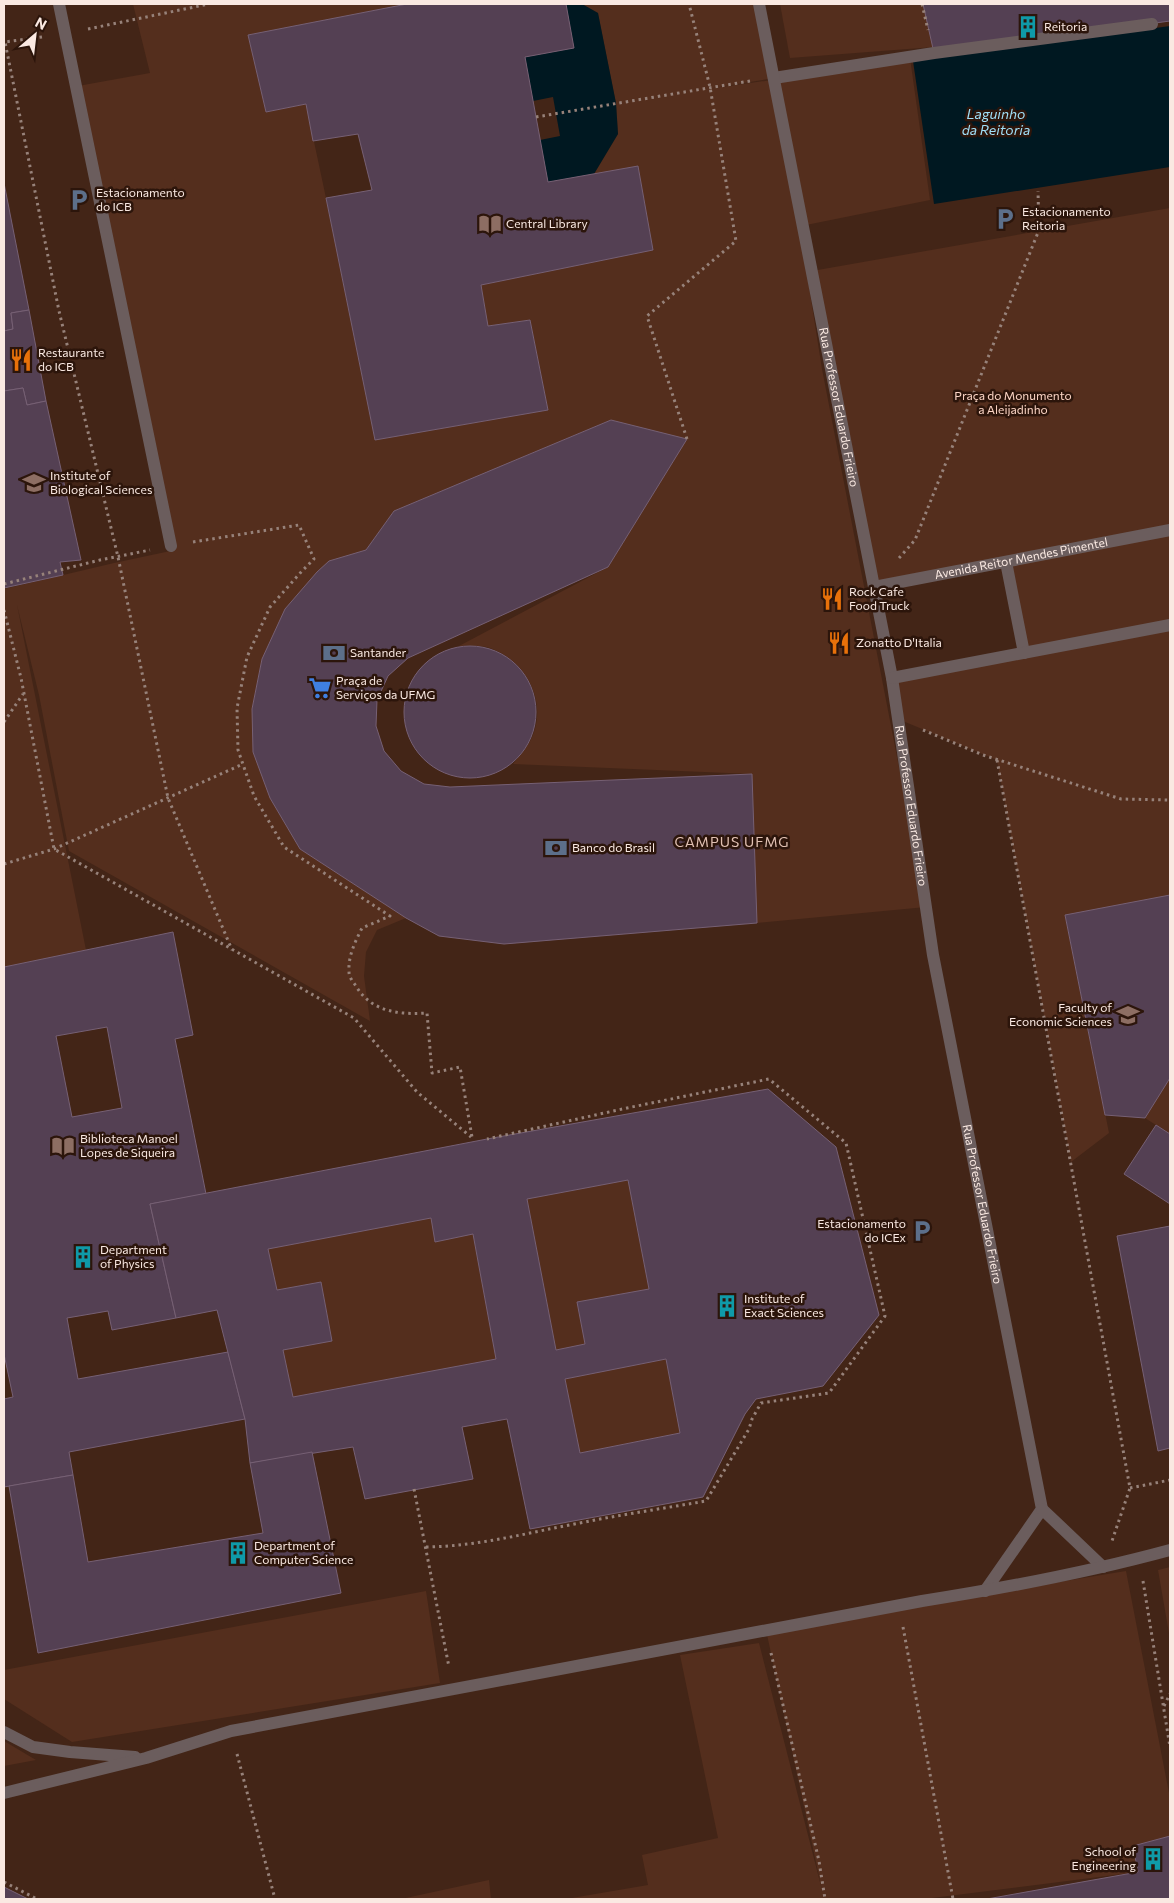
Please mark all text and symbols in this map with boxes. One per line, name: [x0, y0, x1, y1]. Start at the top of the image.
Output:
north arrow: [10, 10, 60, 60]
text: N: [33, 13, 50, 33]
building icon: Reitoria: [1015, 14, 1041, 40]
place label: Reitoria: [1044, 19, 1087, 33]
water label: Laguinho da Reitoria: [962, 105, 1030, 138]
place label: Estacionamento do ICB: [96, 185, 185, 213]
parking icon: Estacionamento do ICB: [66, 187, 92, 213]
place label: Estacionamento Reitoria: [1022, 204, 1111, 232]
parking icon: Estacionamento Reitoria: [992, 206, 1018, 232]
library icon: Central Library: [477, 211, 503, 237]
place label: Central Library: [506, 216, 588, 230]
street label: Rua Professor Eduardo Frieiro: [817, 326, 862, 488]
place label: Restaurante do ICB: [38, 345, 104, 373]
restaurant icon: Restaurante do ICB: [8, 347, 34, 373]
park label: Praça do Monumento a Aleijadinho: [954, 388, 1072, 416]
place label: Institute of Biological Sciences: [50, 468, 152, 496]
school or university icon: Institute of Biological Sciences: [21, 470, 47, 496]
street label: Avenida Reitor Mendes Pimentel: [933, 534, 1109, 581]
place label: Rock Cafe Food Truck: [849, 584, 910, 612]
restaurant icon: Rock Cafe Food Truck: [819, 586, 845, 612]
restaurant icon: Zonatto D'Italia: [826, 630, 852, 656]
place label: Zonatto D'Italia: [856, 635, 942, 649]
bank icon: Santander: [321, 640, 347, 666]
place label: Santander: [350, 645, 407, 659]
place label: Praça de Serviços da UFMG: [336, 673, 435, 701]
supermarket icon: Praça de Serviços da UFMG: [307, 675, 333, 701]
street label: Rua Professor Eduardo Frieiro: [893, 724, 931, 887]
district label: CAMPUS UFMG: [674, 833, 790, 850]
bank icon: Banco do Brasil: [543, 835, 569, 861]
place label: Banco do Brasil: [572, 840, 655, 854]
place label: Faculty of Economic Sciences: [1009, 1000, 1112, 1028]
school or university icon: Faculty of Economic Sciences: [1115, 1002, 1141, 1028]
street label: Rua Professor Eduardo Frieiro: [960, 1123, 1006, 1285]
place label: Biblioteca Manoel Lopes de Siqueira: [80, 1131, 178, 1159]
library icon: Biblioteca Manoel Lopes de Siqueira: [50, 1133, 76, 1159]
place label: Estacionamento do ICEx: [817, 1216, 907, 1244]
parking icon: Estacionamento do ICEx: [909, 1218, 935, 1244]
place label: Department of Physics: [100, 1242, 167, 1270]
building icon: Department of Physics: [70, 1244, 96, 1270]
place label: Institute of Exact Sciences: [744, 1291, 824, 1319]
building icon: Institute of Exact Sciences: [714, 1293, 740, 1319]
place label: Department of Computer Science: [254, 1538, 353, 1566]
building icon: Department of Computer Science: [225, 1540, 251, 1566]
place label: School of Engineering: [1072, 1844, 1136, 1872]
building icon: School of Engineering: [1140, 1846, 1166, 1872]

